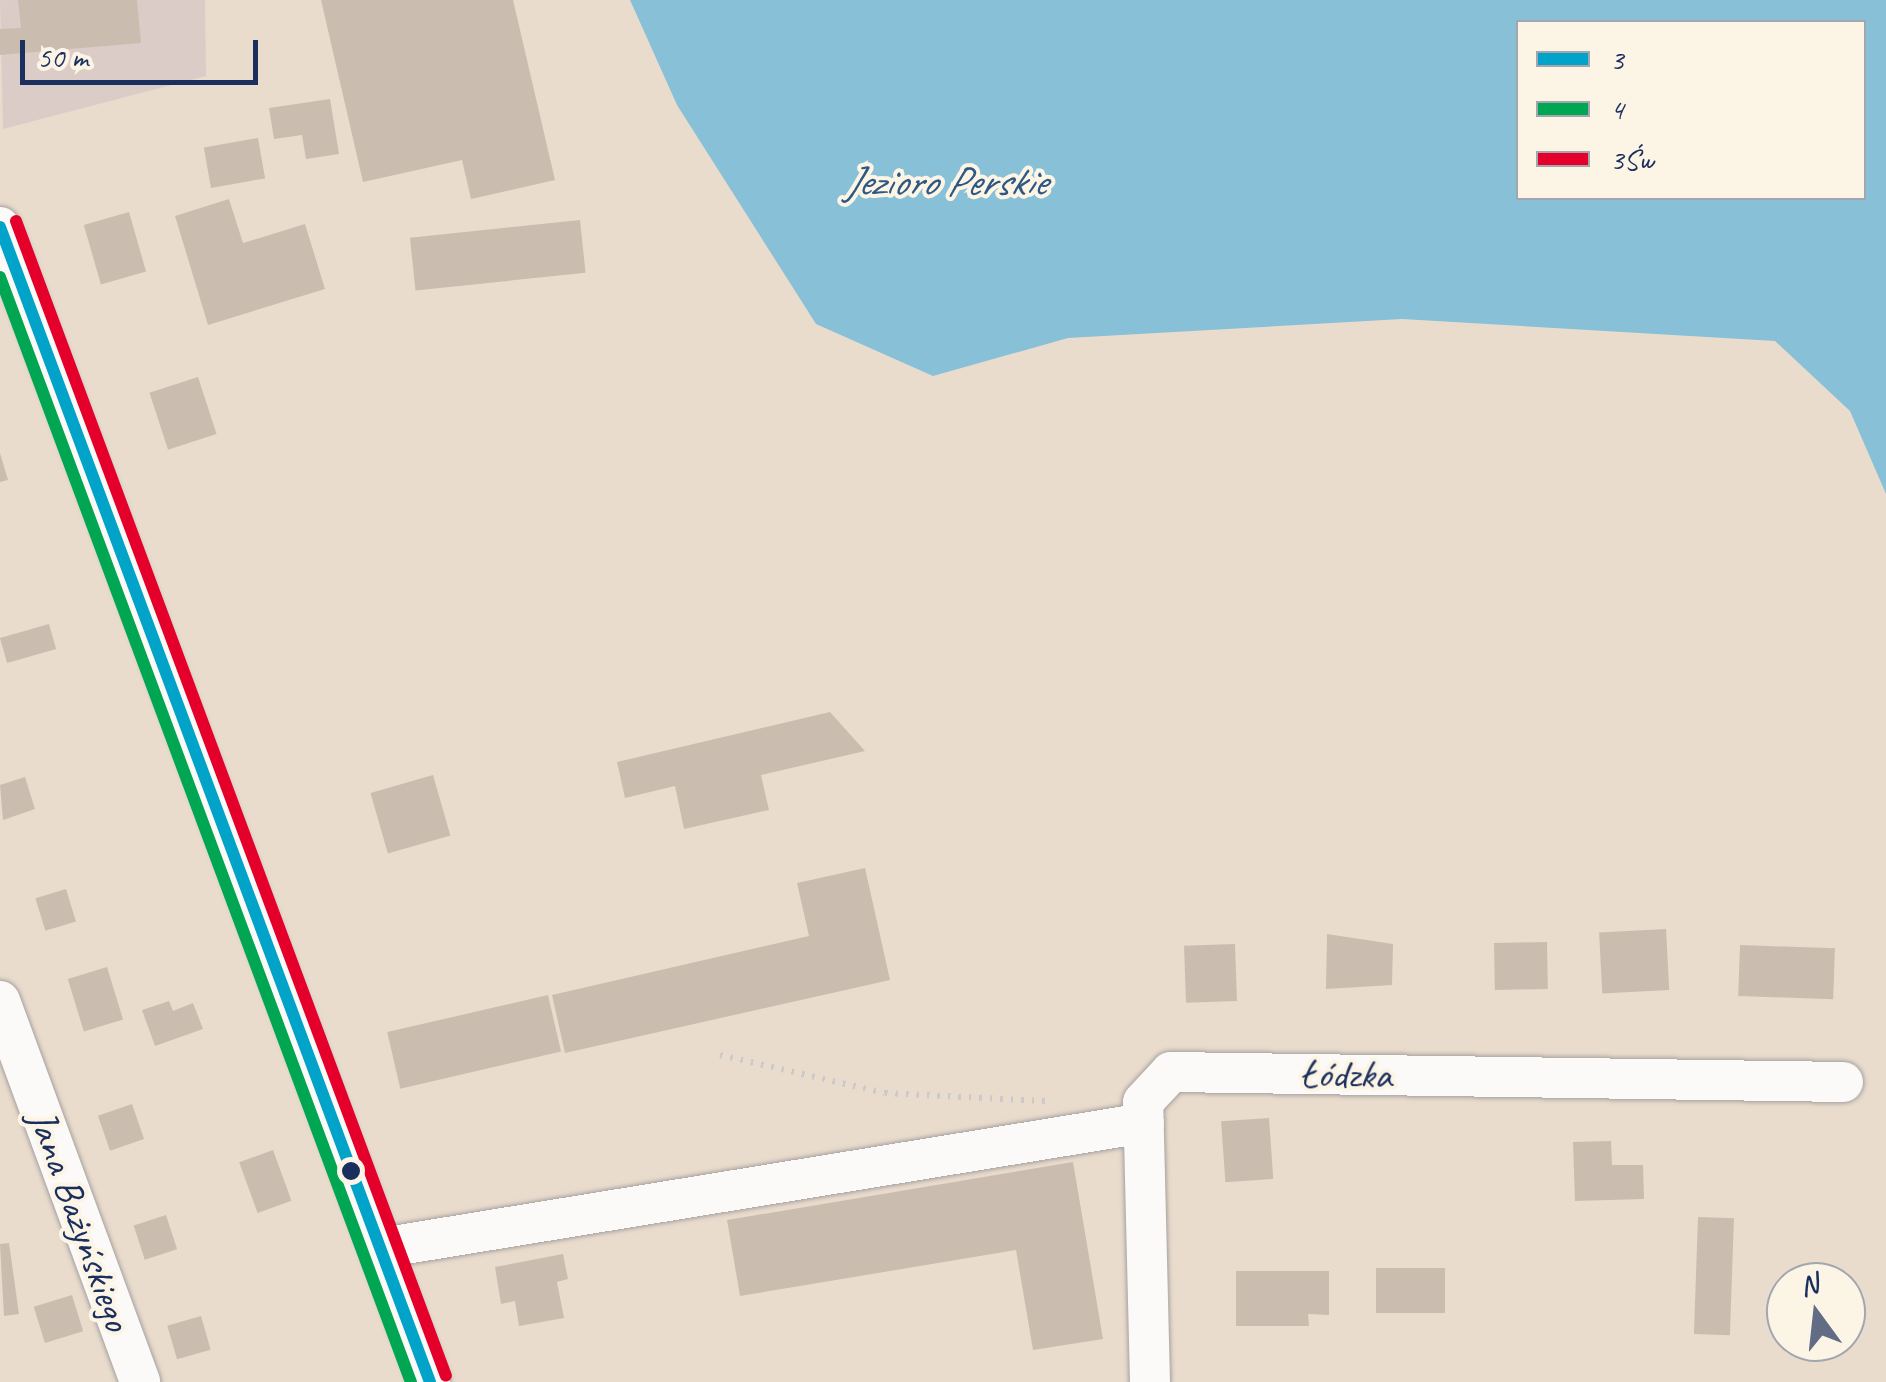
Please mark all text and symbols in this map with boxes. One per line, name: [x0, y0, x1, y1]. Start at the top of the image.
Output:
scale bar: [25, 20, 262, 82]
legend: [1516, 20, 1866, 200]
text: 50 m: [37, 38, 88, 76]
text: 3: [1610, 40, 1624, 78]
text: 4: [1610, 90, 1624, 128]
text: 3Św: [1610, 140, 1654, 178]
water label: Jezioro Perskie: [845, 157, 1045, 207]
street label: Łódzka: [1300, 1049, 1392, 1099]
street label: Jana Bażyńskiego: [18, 1103, 142, 1337]
unlabelled marker: [341, 1161, 361, 1181]
north arrow: [1766, 1262, 1866, 1362]
text: N: [1796, 1265, 1822, 1304]

